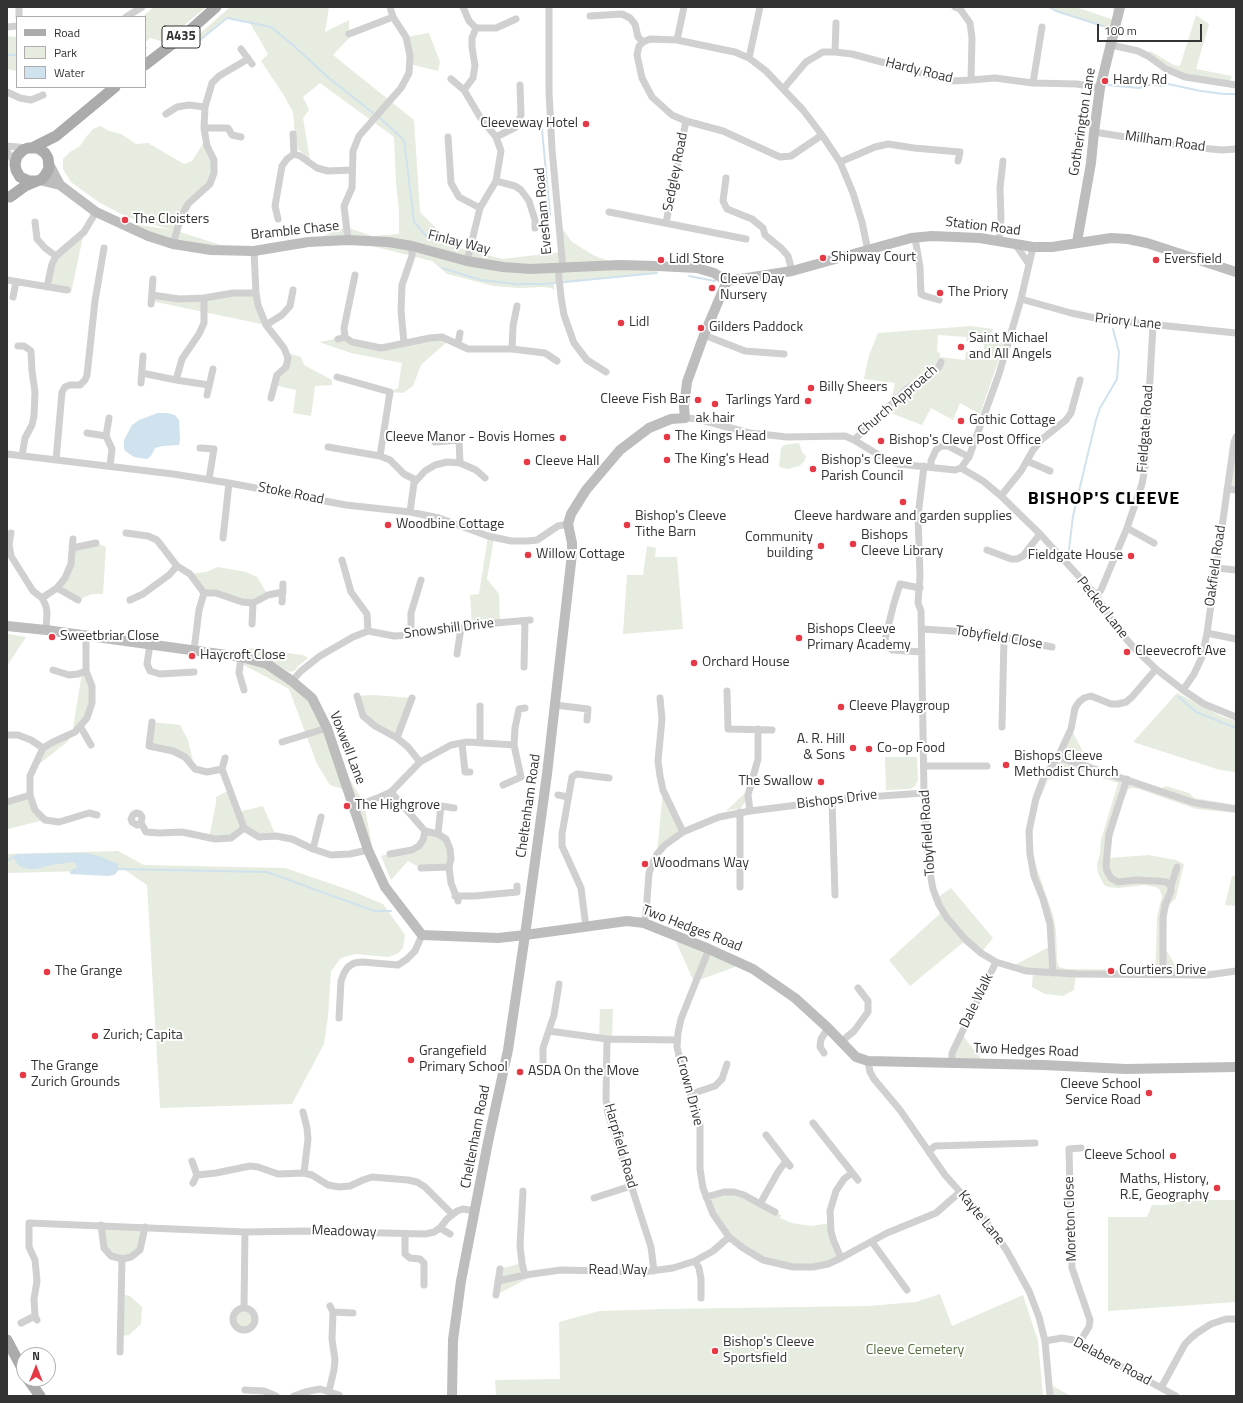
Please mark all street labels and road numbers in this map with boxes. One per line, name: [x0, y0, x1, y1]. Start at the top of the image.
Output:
road number: A435: [162, 26, 200, 48]
street label: Hardy Road: [884, 55, 954, 87]
street label: Gotherington Lane: [1066, 67, 1100, 177]
street label: Millham Road: [1124, 128, 1206, 156]
street label: Sedgley Road: [660, 131, 692, 213]
street label: Evesham Road: [532, 167, 556, 255]
street label: Station Road: [944, 214, 1022, 240]
street label: Bramble Chase: [250, 218, 340, 244]
street label: Finlay Way: [426, 227, 492, 259]
street label: Priory Lane: [1094, 310, 1162, 334]
street label: Church Approach: [855, 362, 941, 440]
street label: Fieldgate Road: [1135, 385, 1157, 473]
street label: Stoke Road: [257, 479, 325, 509]
street label: Oakfield Road: [1202, 524, 1230, 608]
street label: Pecked Lane: [1073, 574, 1131, 642]
street label: Snowshill Drive: [403, 615, 495, 643]
street label: Tobyfield Close: [954, 623, 1044, 653]
street label: Voxwell Lane: [325, 709, 369, 787]
street label: Cheltenham Road: [513, 753, 545, 859]
street label: Bishops Drive: [796, 787, 878, 813]
street label: Tobyfield Road: [917, 789, 939, 877]
street label: Two Hedges Road: [640, 902, 744, 956]
street label: Dale Walk: [957, 971, 997, 1031]
street label: Two Hedges Road: [973, 1041, 1079, 1061]
street label: Crown Drive: [672, 1054, 706, 1128]
street label: Cheltenham Road: [458, 1084, 494, 1190]
street label: Harpfield Road: [600, 1102, 640, 1190]
street label: Moreton Close: [1061, 1176, 1081, 1262]
street label: Kayte Lane: [954, 1187, 1008, 1249]
street label: Meadoway: [311, 1222, 377, 1242]
street label: Read Way: [589, 1263, 647, 1279]
street label: Delabere Road: [1070, 1334, 1154, 1390]

